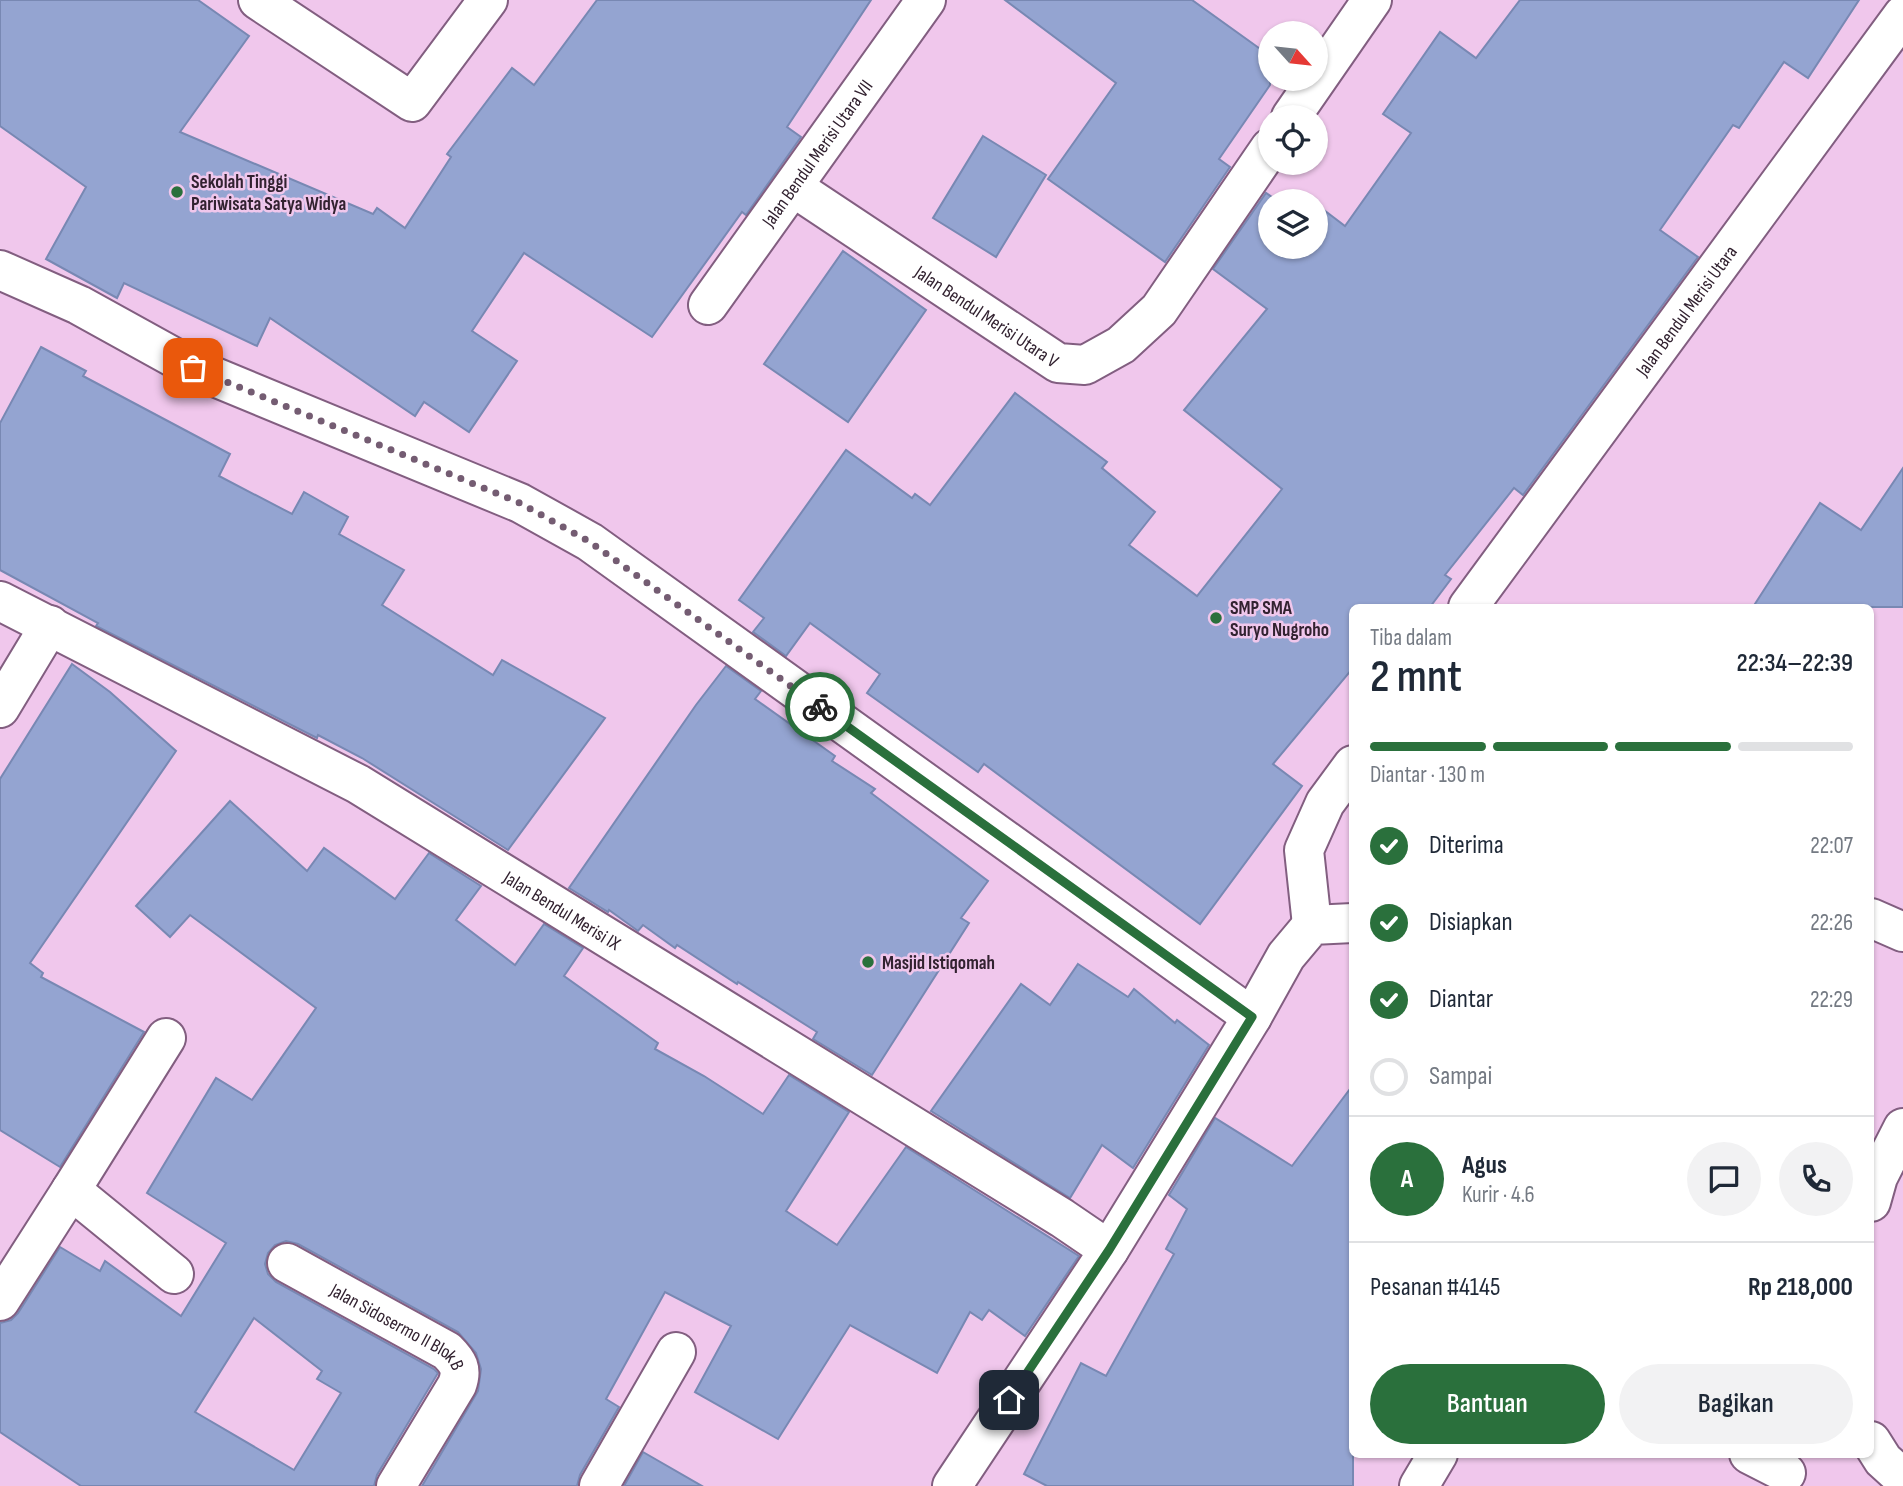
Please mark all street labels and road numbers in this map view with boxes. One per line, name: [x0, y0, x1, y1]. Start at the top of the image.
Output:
street label: Jalan Bendul Merisi Utara VII: [757, 76, 878, 233]
street label: Jalan Bendul Merisi Utara: [1631, 242, 1743, 382]
street label: Jalan Bendul Merisi Utara V: [909, 261, 1063, 373]
street label: Jalan Bendul Merisi IX: [498, 866, 624, 956]
street label: Jalan Sidosermo II Blok B: [325, 1279, 469, 1374]

